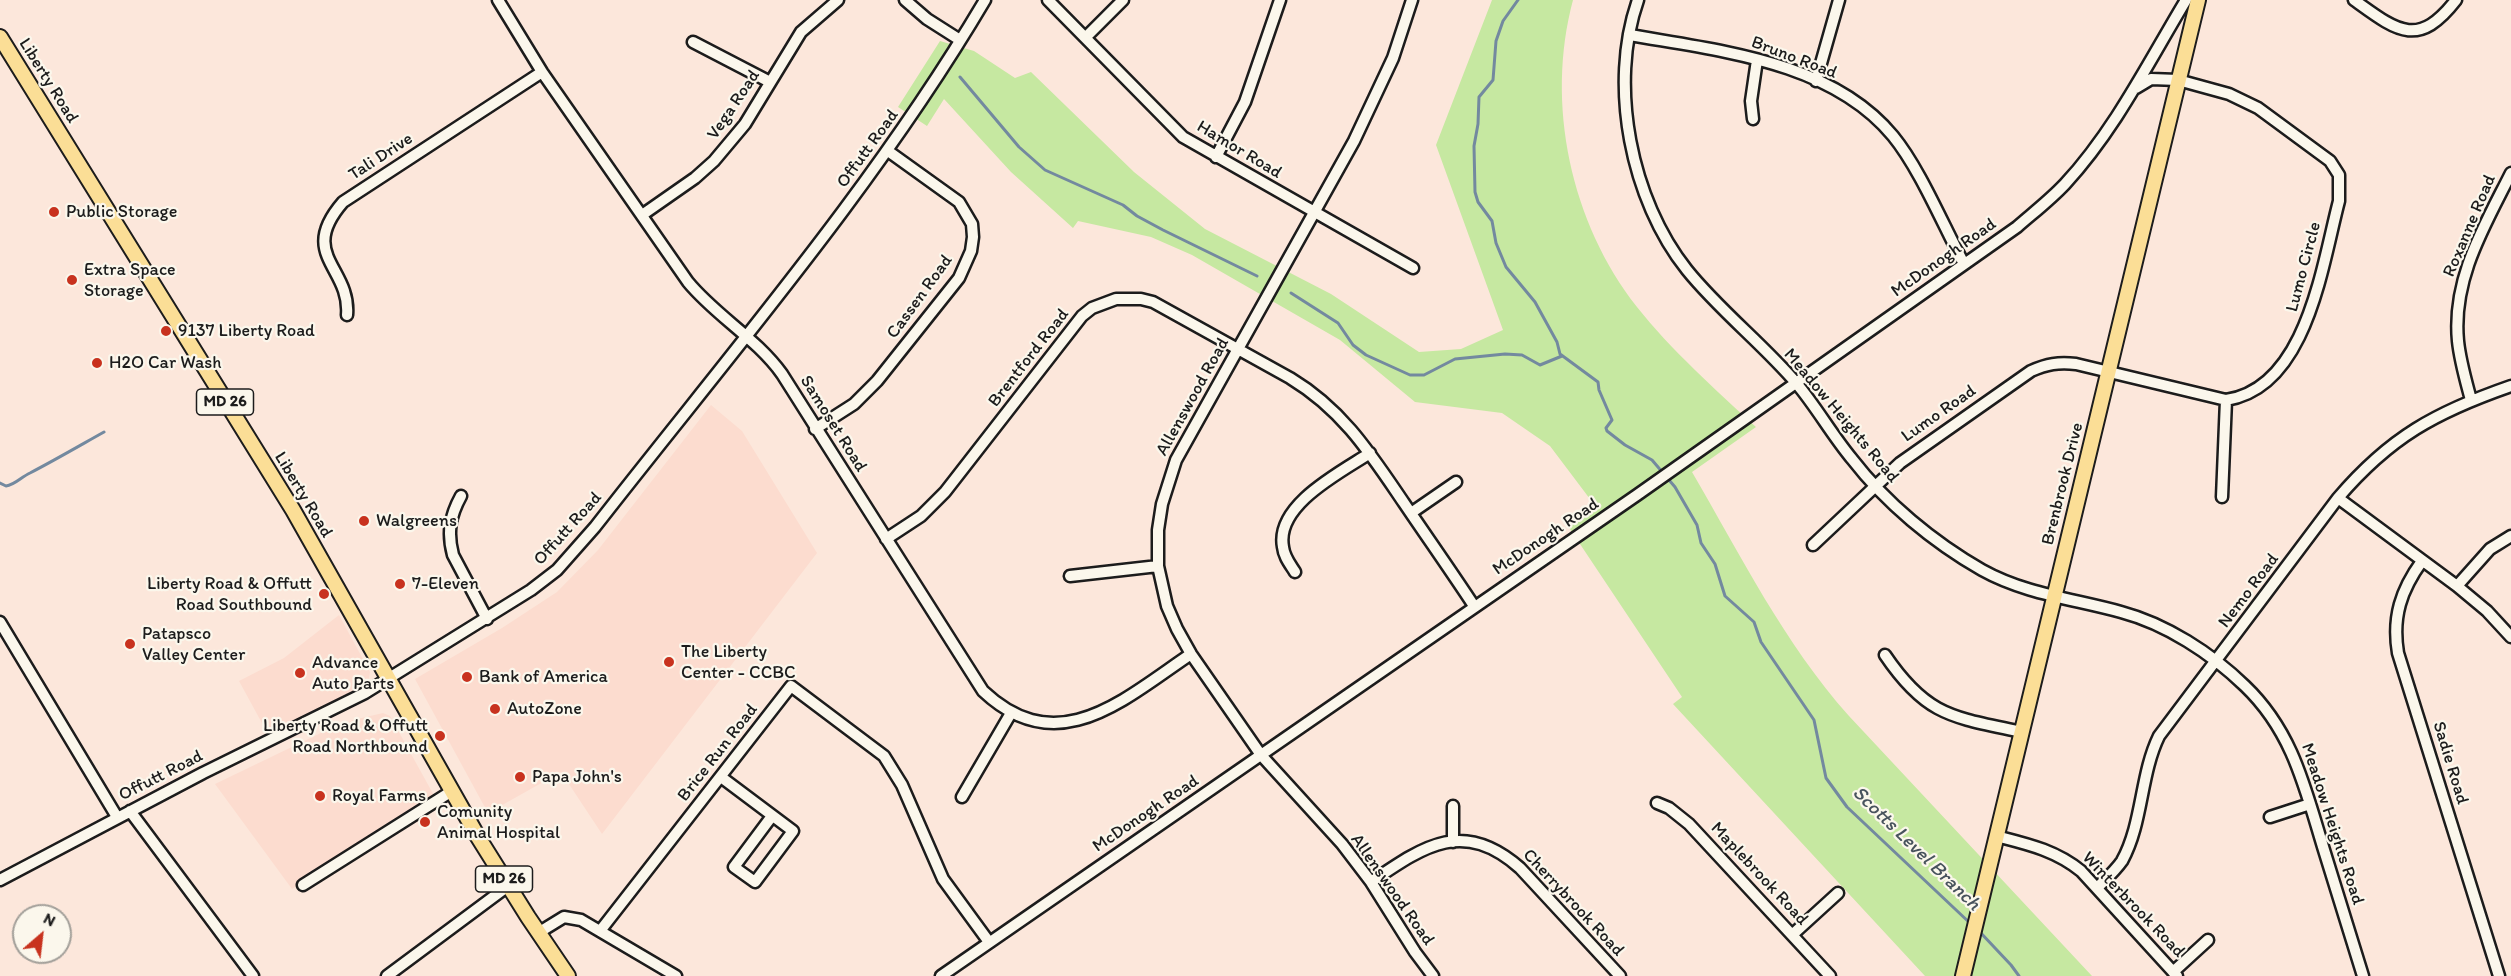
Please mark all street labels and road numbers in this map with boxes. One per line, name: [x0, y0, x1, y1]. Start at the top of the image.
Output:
street label: Bruno Road: [1748, 32, 1840, 84]
street label: Liberty Road: [13, 34, 83, 128]
street label: Vega Road: [703, 66, 765, 144]
street label: Offutt Road: [832, 106, 904, 192]
street label: Hamor Road: [1192, 116, 1286, 184]
street label: Tali Drive: [345, 128, 417, 186]
street label: Roxanne Road: [2439, 172, 2501, 280]
street label: McDonogh Road: [1887, 214, 2001, 302]
street label: Lumo Circle: [2282, 220, 2326, 314]
street label: Cassen Road: [882, 251, 958, 343]
street label: Brentford Road: [984, 304, 1074, 412]
street label: Allenswood Road: [1152, 334, 1234, 460]
street label: Meadow Heights Road: [1779, 344, 1903, 488]
street label: Samoset Road: [795, 372, 871, 476]
street label: Lumo Road: [1898, 380, 1980, 448]
road number: MD 26: [196, 389, 254, 415]
street label: Brenbrook Drive: [2037, 420, 2089, 548]
street label: Liberty Road: [269, 448, 337, 542]
street label: Offutt Road: [529, 488, 607, 570]
street label: McDonogh Road: [1489, 493, 1603, 581]
street label: Nemo Road: [2214, 549, 2284, 633]
street label: Brice Run Road: [673, 700, 763, 806]
street label: Sadie Road: [2427, 719, 2473, 807]
street label: Meadow Heights Road: [2296, 740, 2368, 908]
street label: Offutt Road: [115, 746, 207, 806]
street label: McDonogh Road: [1089, 770, 1203, 858]
street label: Maplebrook Road: [1706, 818, 1812, 930]
street label: Allenswood Road: [1345, 830, 1439, 950]
street label: Cherrybrook Road: [1518, 845, 1628, 961]
street label: Winterbrook Road: [2077, 847, 2189, 963]
road number: MD 26: [476, 866, 532, 892]

